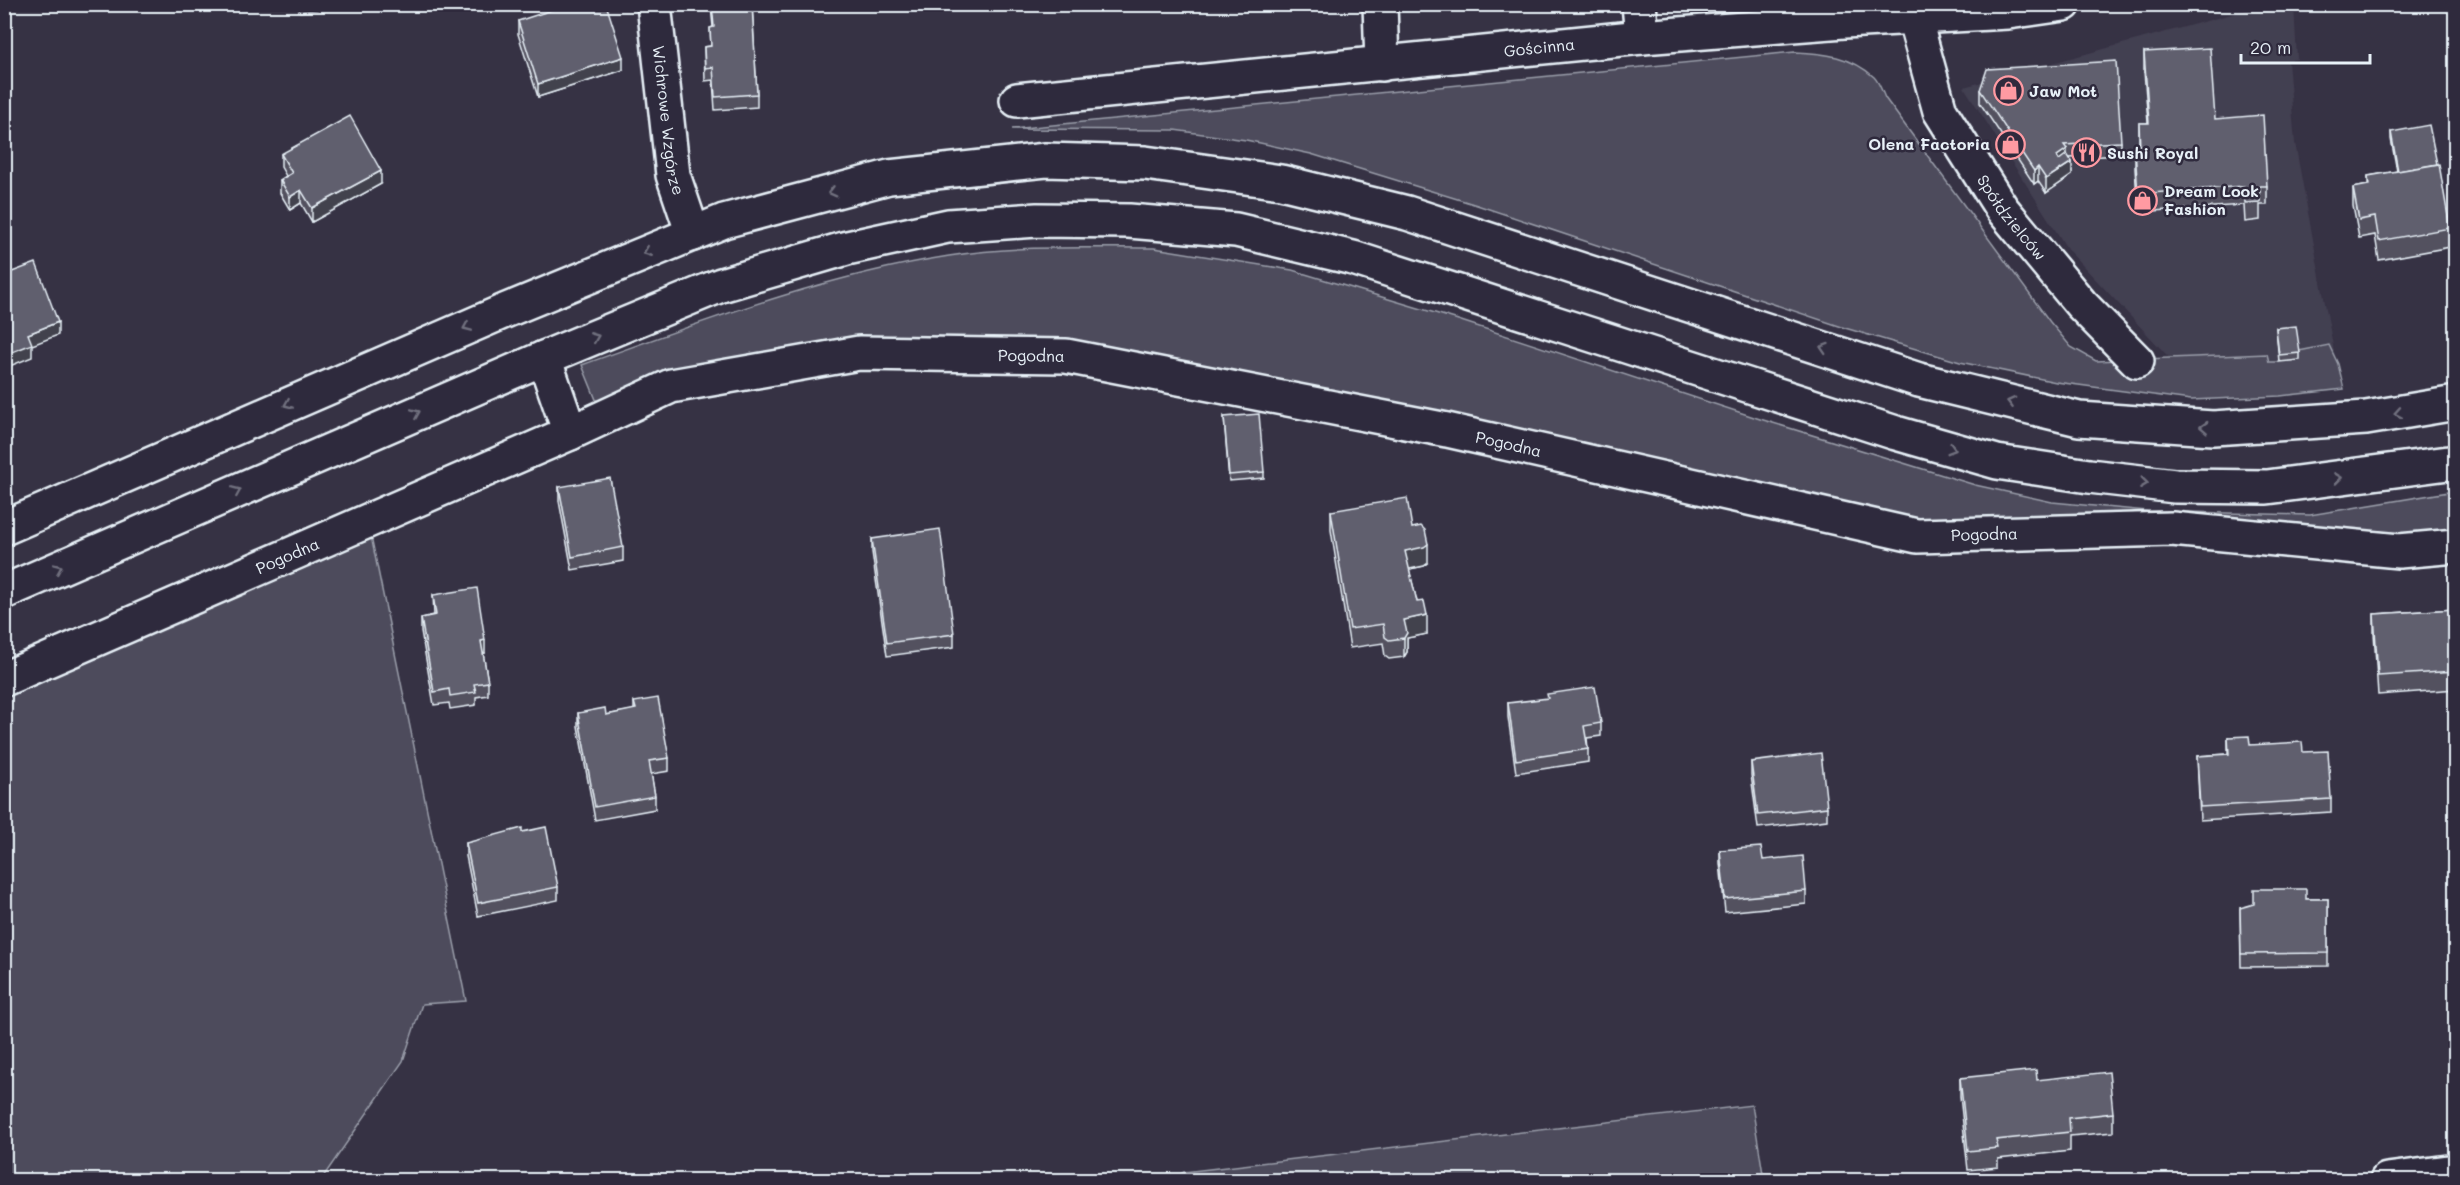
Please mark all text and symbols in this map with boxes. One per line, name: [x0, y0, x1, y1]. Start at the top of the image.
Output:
scale bar: [2241, 27, 2370, 65]
street label: Gościnna: [1503, 33, 1576, 61]
text: 20 m: [2250, 35, 2291, 59]
street label: Wichrowe Wzgórze: [649, 44, 690, 198]
shop icon: Jaw Mot: [1992, 75, 2024, 107]
place label: Jaw Mot: [2029, 80, 2097, 101]
shop icon: Olena Factoria: [1995, 128, 2027, 160]
place label: Olena Factoria: [1868, 133, 1990, 154]
restaurant icon: Sushi Royal: [2070, 137, 2102, 169]
place label: Sushi Royal: [2107, 142, 2198, 163]
street label: Spółdzielców: [1973, 170, 2051, 264]
place label: Dream Look Fashion: [2164, 180, 2259, 219]
shop icon: Dream Look Fashion: [2127, 184, 2159, 216]
one-way arrow: [827, 185, 838, 197]
one-way arrow: [643, 245, 654, 257]
one-way arrow: [463, 320, 474, 332]
one-way arrow: [589, 332, 600, 344]
one-way arrow: [1819, 343, 1830, 356]
street label: Pogodna: [998, 344, 1065, 366]
one-way arrow: [284, 397, 295, 409]
one-way arrow: [2006, 397, 2016, 410]
one-way arrow: [2393, 406, 2402, 418]
one-way arrow: [410, 408, 421, 420]
one-way arrow: [2199, 421, 2208, 434]
street label: Pogodna: [1474, 426, 1544, 461]
one-way arrow: [1946, 442, 1957, 454]
one-way arrow: [2333, 472, 2342, 485]
one-way arrow: [2139, 476, 2148, 489]
one-way arrow: [231, 486, 242, 498]
street label: Pogodna: [1951, 522, 2018, 545]
street label: Pogodna: [252, 532, 322, 578]
one-way arrow: [52, 564, 63, 576]

